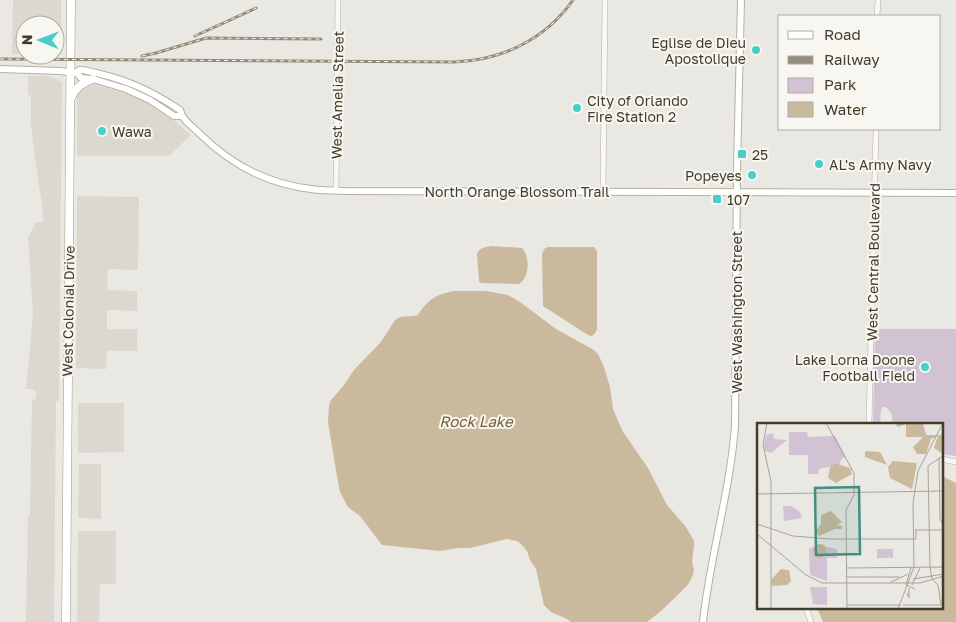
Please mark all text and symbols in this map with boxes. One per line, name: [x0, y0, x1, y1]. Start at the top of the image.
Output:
north arrow: [15, 15, 65, 65]
legend: [778, 15, 941, 130]
text: Road: [824, 25, 861, 43]
street label: West Amelia Street: [327, 31, 347, 159]
text: N: [18, 34, 35, 45]
place label: Eglise de Dieu Apostolique: [651, 34, 746, 67]
marker: Eglise de Dieu Apostolique: [750, 44, 762, 56]
text: Railway: [824, 50, 880, 68]
text: Park: [824, 75, 857, 93]
place label: City of Orlando Fire Station 2: [587, 92, 688, 125]
text: Water: [824, 100, 867, 118]
marker: City of Orlando Fire Station 2: [571, 102, 583, 114]
place label: Wawa: [112, 123, 152, 140]
marker: Wawa: [96, 125, 108, 137]
place label: 25: [752, 146, 768, 163]
marker: 25: [736, 148, 748, 160]
place label: AL's Army Navy: [829, 156, 932, 173]
marker: AL's Army Navy: [813, 158, 825, 170]
place label: Popeyes: [685, 167, 742, 184]
marker: Popeyes: [746, 169, 758, 181]
street label: North Orange Blossom Trail: [424, 183, 610, 200]
street label: West Central Boulevard: [863, 183, 883, 341]
place label: 107: [727, 191, 750, 208]
marker: 107: [711, 193, 723, 205]
street label: West Washington Street: [728, 231, 745, 393]
street label: West Colonial Drive: [58, 245, 78, 377]
place label: Lake Lorna Doone Football Field: [795, 351, 915, 384]
marker: Lake Lorna Doone Football Field: [919, 361, 931, 373]
water label: Rock Lake: [439, 412, 514, 430]
inset map: [757, 423, 944, 610]

